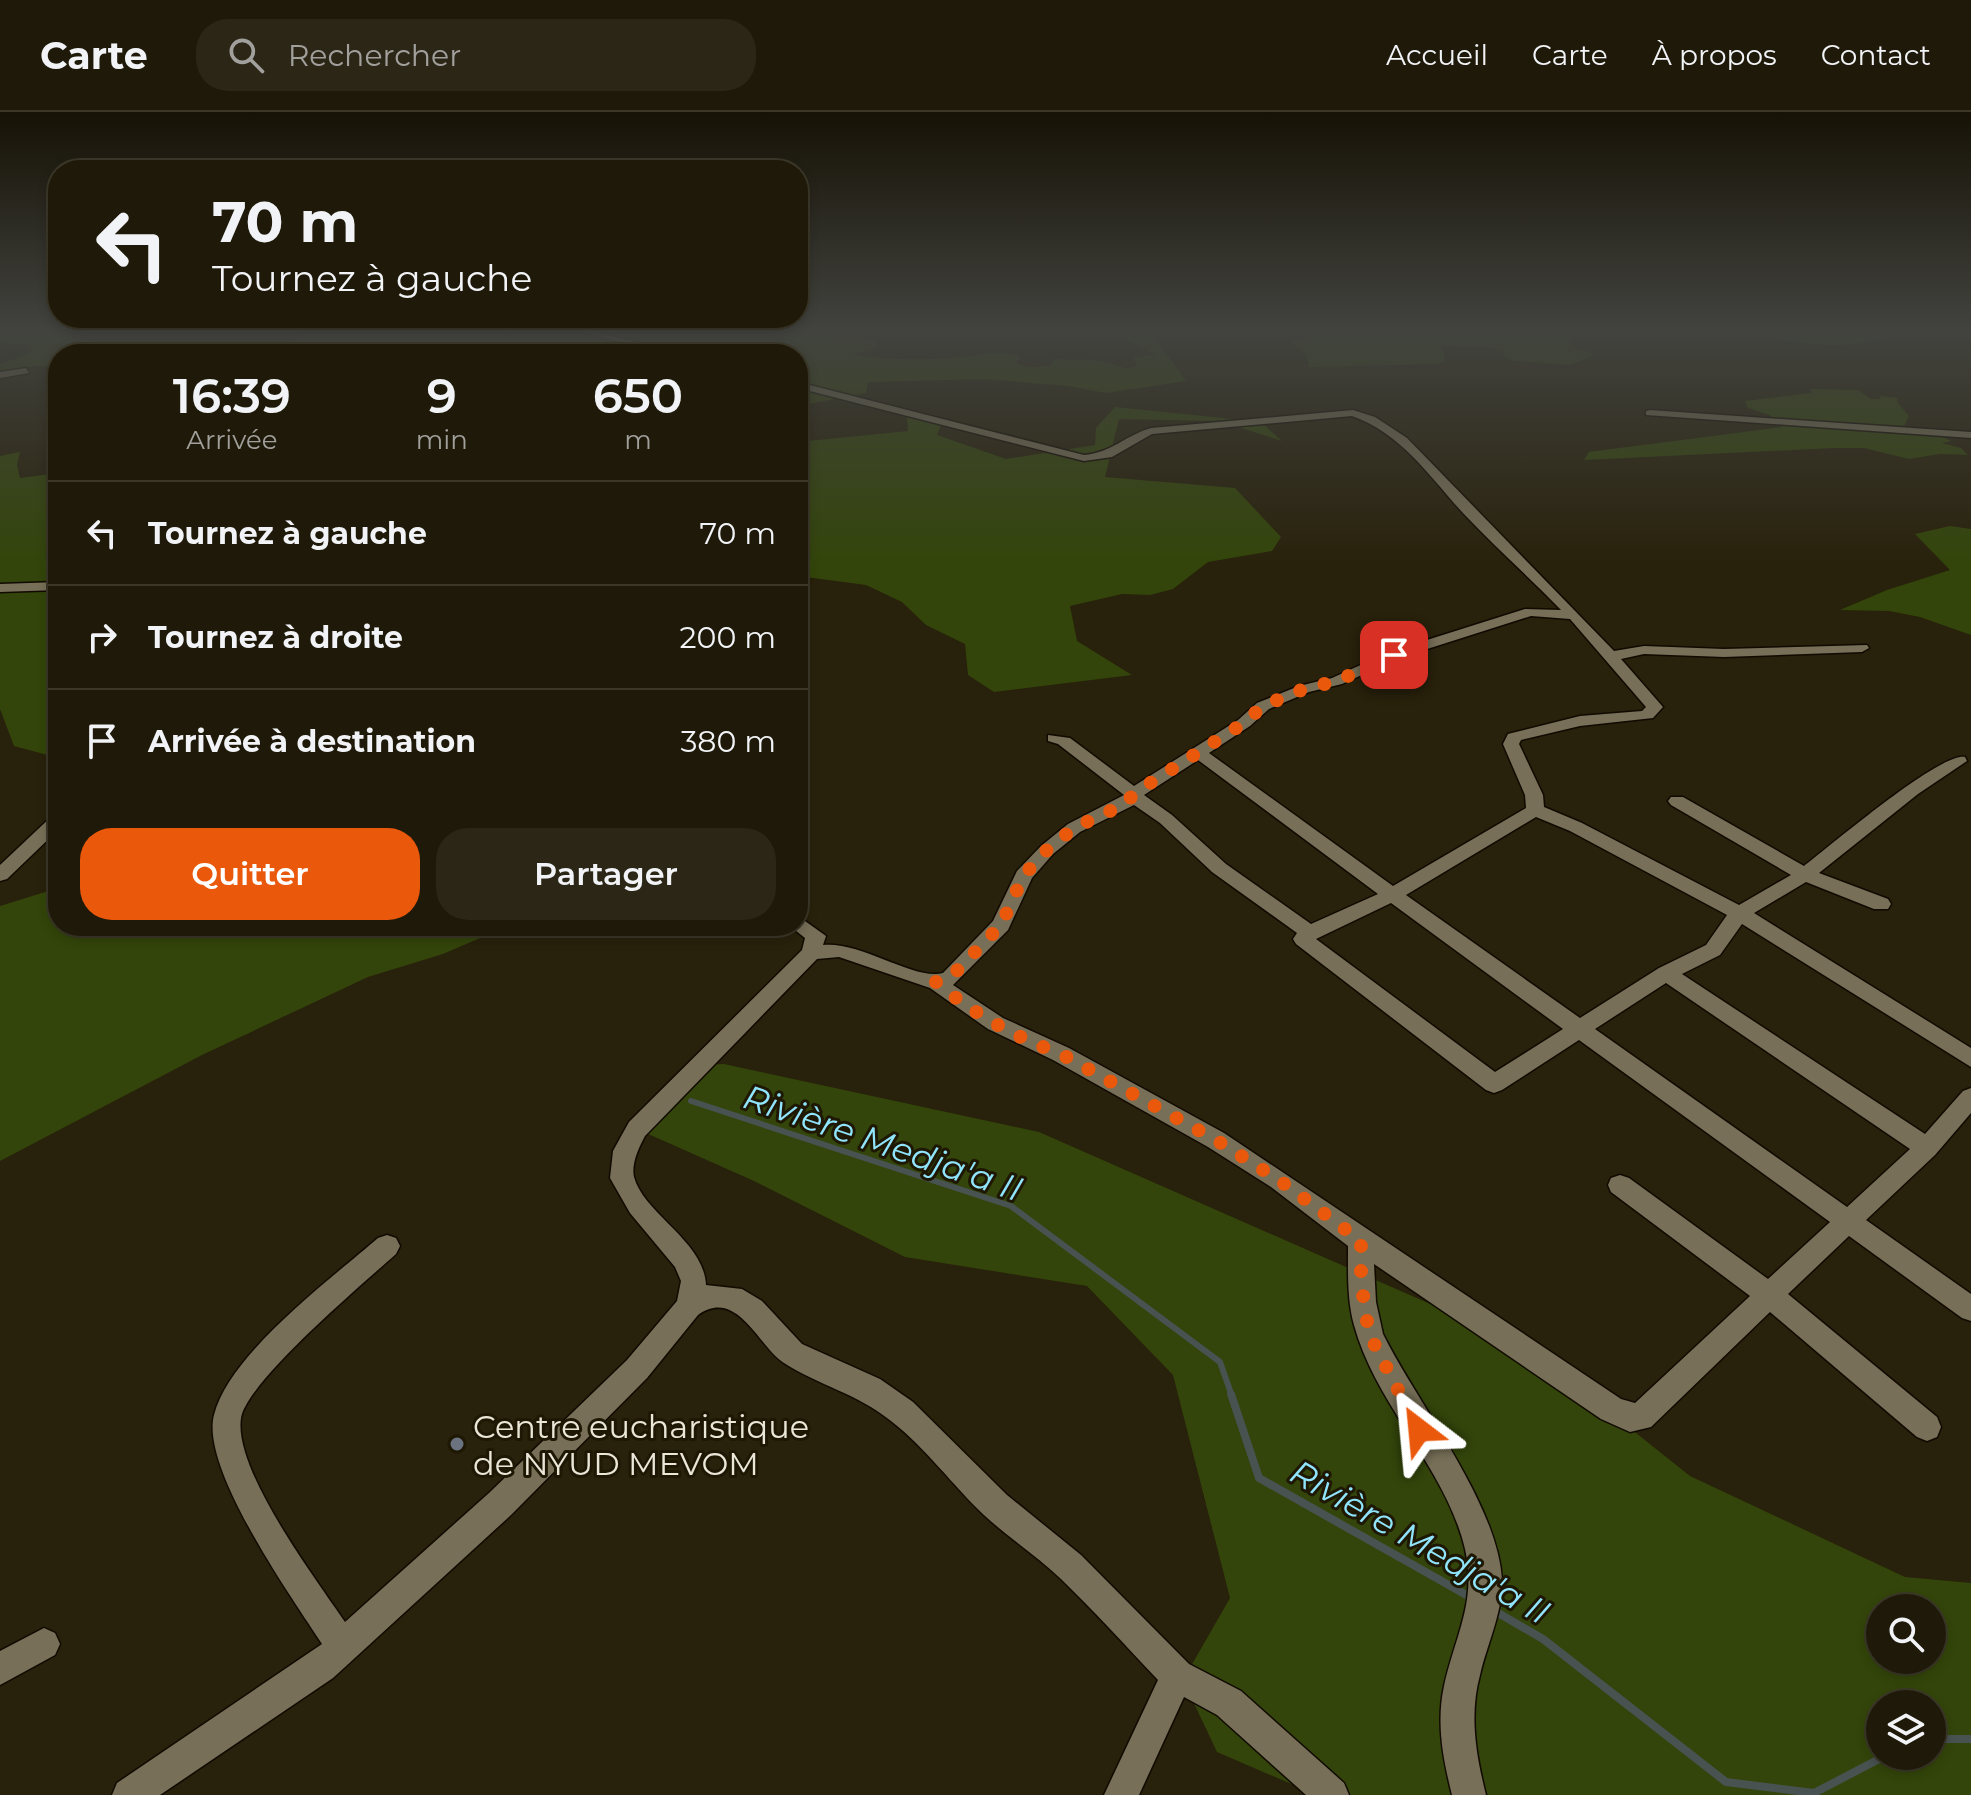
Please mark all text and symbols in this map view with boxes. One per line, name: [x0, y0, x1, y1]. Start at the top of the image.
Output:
search box: [196, 19, 756, 91]
text: Carte: [40, 32, 148, 79]
icon: search: [224, 33, 268, 77]
text: Rechercher: [288, 37, 461, 74]
text: Accueil: [1386, 38, 1488, 72]
text: Carte: [1532, 38, 1608, 72]
text: À propos: [1652, 38, 1777, 72]
text: Contact: [1821, 38, 1931, 72]
text: 70 m: [212, 188, 358, 256]
icon: left: [80, 192, 184, 296]
text: Tournez à gauche: [212, 256, 532, 300]
text: 16:39: [173, 367, 291, 425]
text: 9: [427, 367, 457, 425]
text: 650: [593, 367, 683, 425]
text: Arrivée: [186, 424, 277, 456]
text: min: [416, 424, 468, 456]
text: m: [624, 424, 652, 456]
icon: left: [80, 511, 124, 555]
text: Tournez à gauche: [148, 515, 427, 552]
text: 70 m: [699, 515, 776, 552]
icon: right: [80, 615, 124, 659]
text: Tournez à droite: [148, 619, 403, 656]
text: 200 m: [680, 619, 776, 656]
pin: [1360, 621, 1428, 689]
icon: arrive: [1372, 633, 1416, 677]
icon: arrive: [80, 719, 124, 763]
text: Arrivée à destination: [148, 723, 476, 760]
text: 380 m: [680, 723, 776, 760]
button: Quitter: [80, 828, 420, 920]
button: Partager: [436, 828, 776, 920]
water label: Rivière Medja'a II: [738, 1076, 1028, 1210]
position arrow: [1377, 1388, 1461, 1472]
place label: Centre eucharistique de NYUD MEVOM: [473, 1407, 809, 1483]
marker: Centre eucharistique de NYUD MEVOM: [448, 1435, 466, 1453]
water label: Rivière Medja'a II: [1283, 1451, 1557, 1633]
map controls: [1866, 1594, 1946, 1770]
button: search: [1866, 1594, 1946, 1674]
button: layers: [1866, 1690, 1946, 1770]

